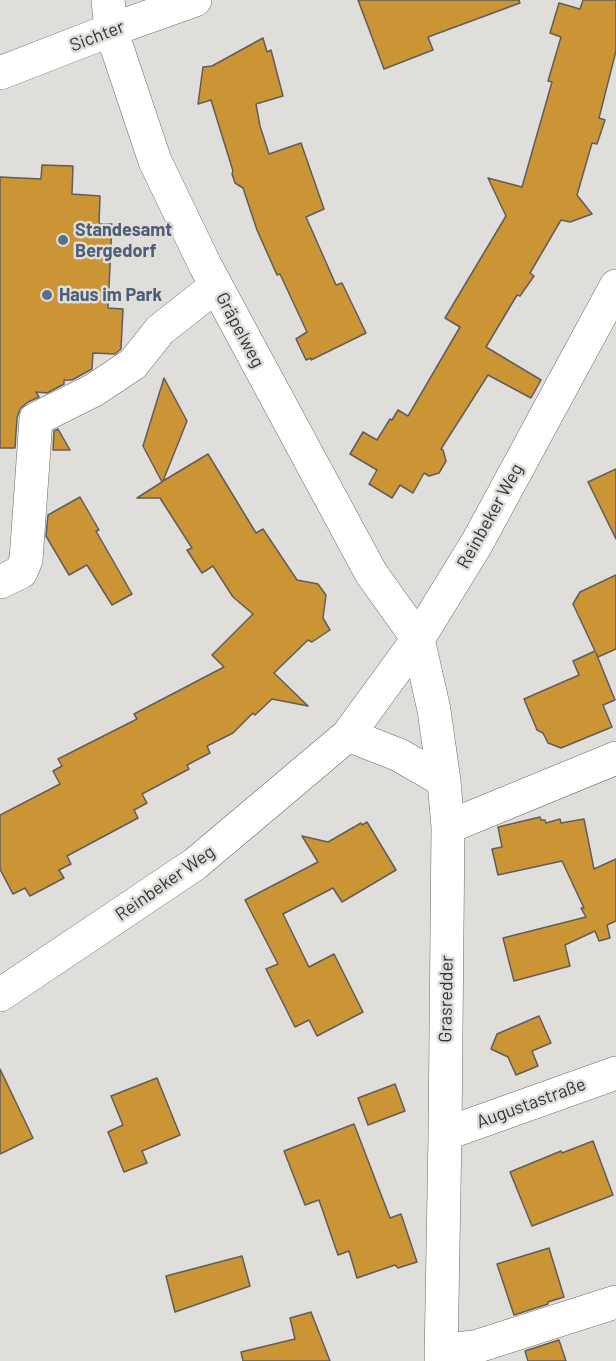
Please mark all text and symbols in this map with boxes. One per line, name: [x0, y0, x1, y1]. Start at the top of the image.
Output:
street label: Sichter: [67, 16, 127, 56]
place label: Standesamt Bergedorf: [75, 219, 172, 262]
marker: Standesamt Bergedorf: [56, 233, 70, 247]
place label: Haus im Park: [59, 284, 162, 306]
marker: Haus im Park: [40, 288, 54, 302]
street label: Gräpelweg: [211, 289, 269, 371]
street label: Reinbeker Weg: [452, 460, 528, 572]
street label: Reinbeker Weg: [111, 841, 219, 925]
street label: Grasredder: [434, 955, 458, 1043]
street label: Augustastraße: [473, 1073, 589, 1133]

